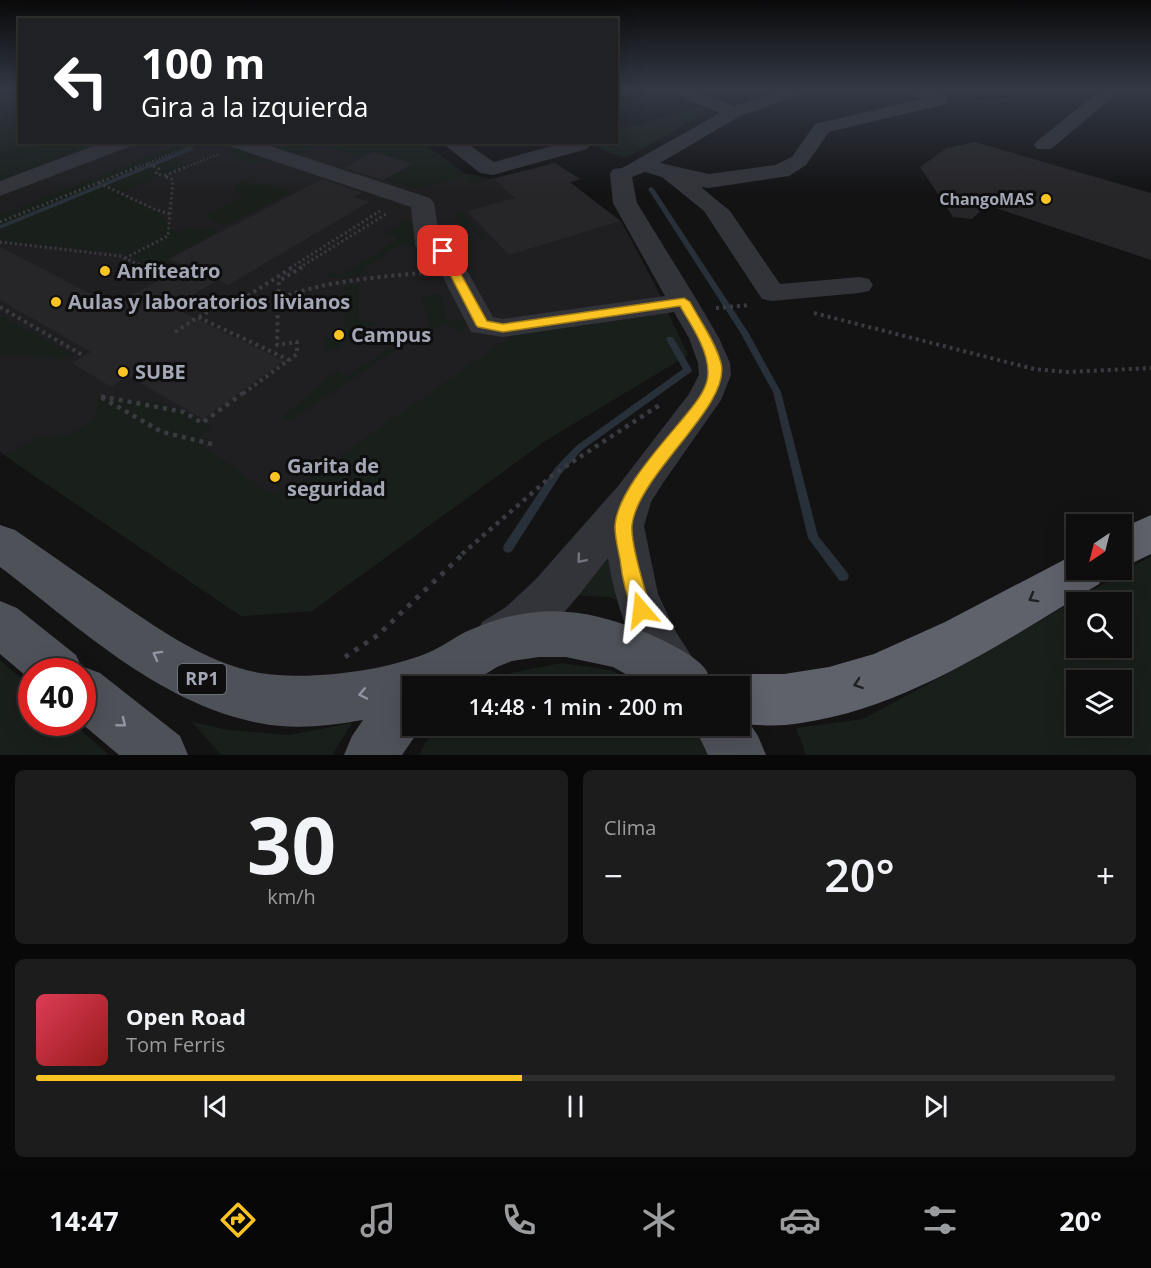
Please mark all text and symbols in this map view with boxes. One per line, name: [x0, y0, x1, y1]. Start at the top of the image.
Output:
text: 100 m: [141, 34, 265, 91]
icon: left: [42, 42, 120, 120]
text: Gira a la izquierda: [141, 88, 368, 125]
place label: ChangoMAS: [939, 188, 1034, 210]
marker: ChangoMAS: [1039, 192, 1053, 206]
pin: [417, 225, 468, 276]
icon: arrive: [426, 234, 459, 267]
place label: Anfiteatro: [117, 257, 221, 284]
marker: Anfiteatro: [98, 264, 112, 278]
place label: Aulas y laboratorios livianos: [68, 288, 350, 315]
marker: Aulas y laboratorios livianos: [49, 295, 63, 309]
place label: Campus: [351, 321, 431, 348]
marker: Campus: [332, 328, 346, 342]
place label: SUBE: [135, 358, 186, 385]
marker: SUBE: [116, 365, 130, 379]
place label: Garita de seguridad: [287, 452, 386, 502]
marker: Garita de seguridad: [268, 470, 282, 484]
north arrow: [1066, 514, 1132, 580]
map controls: [1066, 514, 1132, 736]
one-way arrow: [577, 552, 588, 563]
position arrow: [609, 578, 673, 642]
one-way arrow: [1029, 591, 1039, 603]
button: search: [1066, 592, 1132, 658]
one-way arrow: [153, 651, 163, 662]
speed limit sign: 40: [18, 658, 96, 736]
road number: RP1: [178, 664, 226, 694]
button: layers: [1066, 670, 1132, 736]
one-way arrow: [853, 677, 864, 689]
one-way arrow: [358, 687, 368, 700]
text: 14:48 · 1 min · 200 m: [468, 691, 684, 721]
one-way arrow: [115, 716, 126, 727]
text: 30: [247, 791, 336, 897]
text: Clima: [604, 814, 656, 841]
text: 20°: [824, 844, 895, 905]
text: −: [604, 853, 623, 898]
text: +: [1096, 853, 1115, 898]
text: km/h: [267, 883, 316, 910]
text: Open Road: [126, 1001, 246, 1031]
text: Tom Ferris: [126, 1031, 225, 1058]
icon: previous: [199, 1090, 232, 1123]
icon: pause: [559, 1090, 592, 1123]
icon: next: [919, 1090, 952, 1123]
icon: directions: [217, 1199, 259, 1241]
icon: music: [357, 1199, 399, 1241]
icon: phone: [498, 1199, 540, 1241]
icon: climate: [638, 1199, 680, 1241]
icon: car: [779, 1199, 821, 1241]
icon: filters: [919, 1199, 961, 1241]
text: 14:47: [49, 1202, 119, 1239]
text: 20°: [1059, 1202, 1102, 1239]

